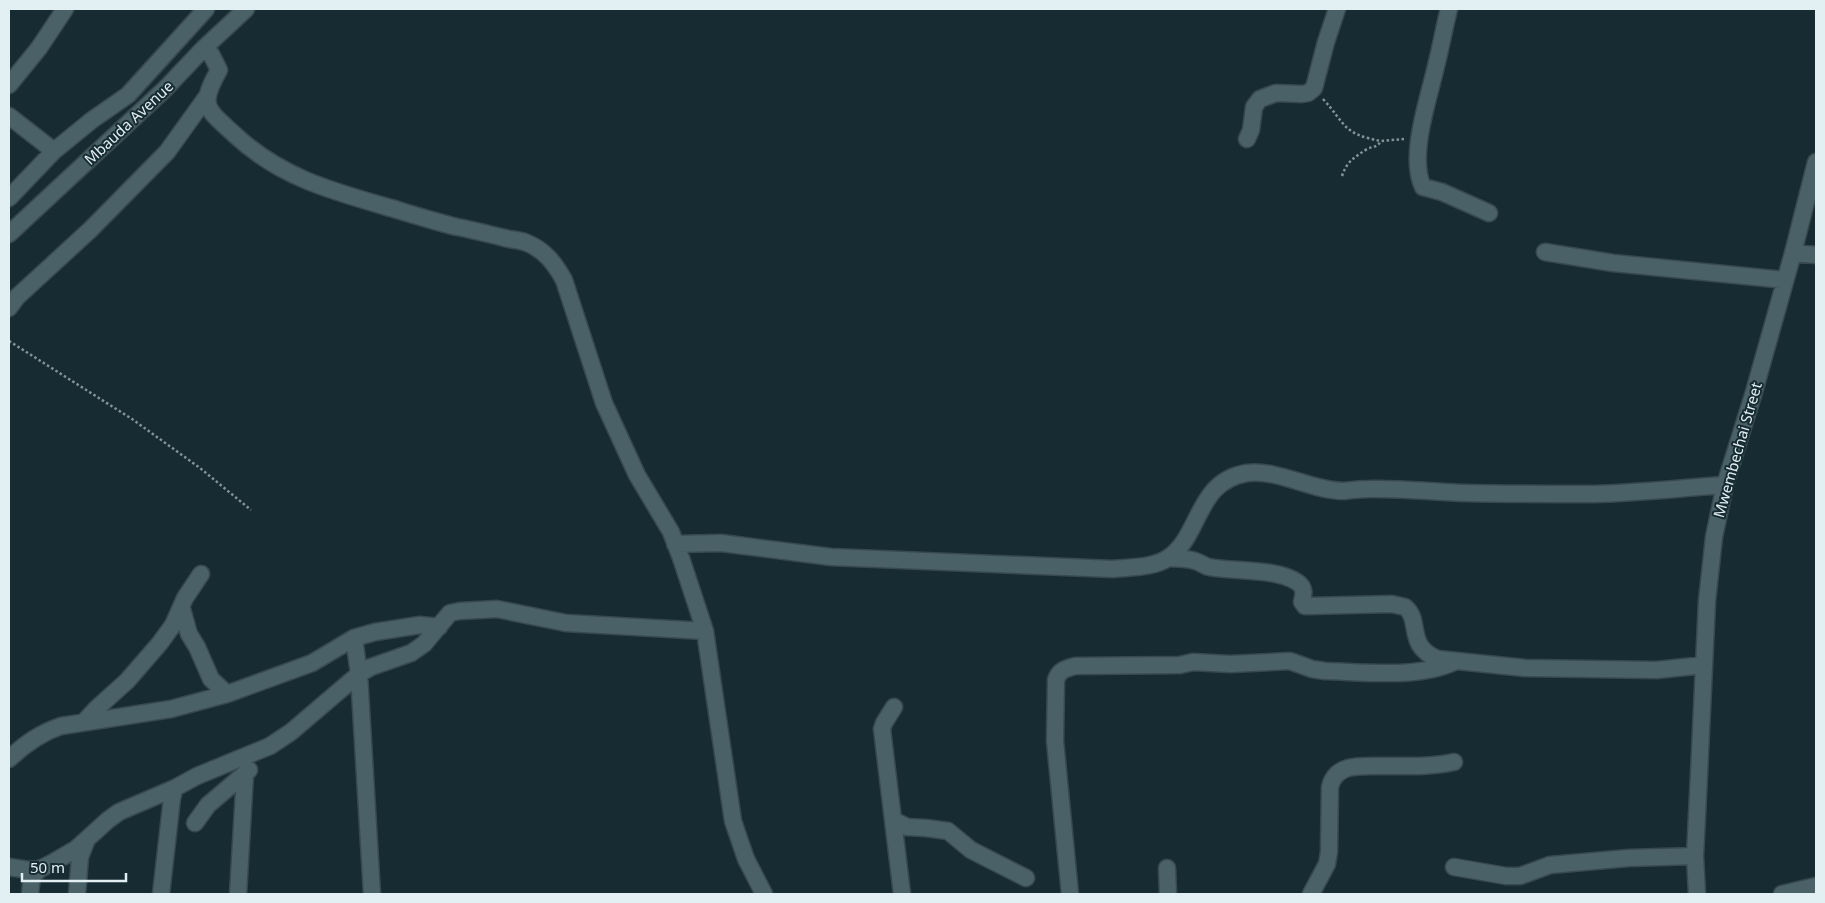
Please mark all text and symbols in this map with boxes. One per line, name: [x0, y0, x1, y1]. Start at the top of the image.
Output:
street label: Mbauda Avenue: [80, 76, 177, 169]
street label: Mwembechai Street: [1708, 379, 1766, 520]
scale bar: [22, 850, 126, 882]
text: 50 m: [30, 857, 65, 877]

